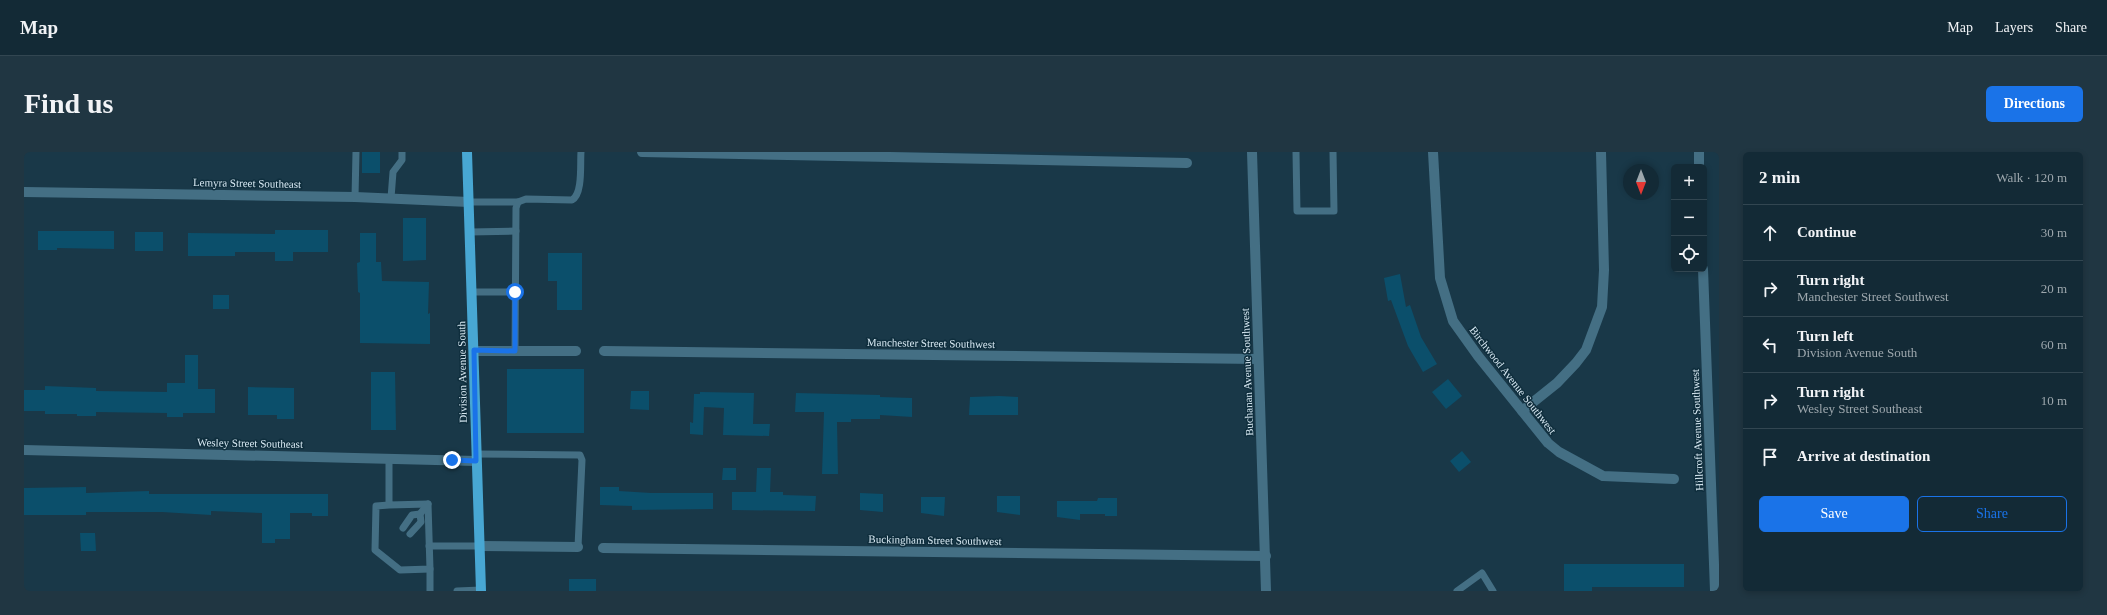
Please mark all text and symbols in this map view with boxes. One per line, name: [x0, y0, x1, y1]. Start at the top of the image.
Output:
text: Map: [20, 17, 58, 38]
text: Map: [1947, 20, 1973, 35]
text: Layers: [1995, 20, 2033, 35]
text: Share: [2055, 20, 2087, 35]
button: Directions: [1986, 86, 2083, 122]
text: Find us: [24, 88, 114, 119]
north arrow: [1623, 164, 1659, 200]
map controls: [1671, 164, 1707, 272]
button: +: [1671, 164, 1707, 200]
text: 2 min: [1759, 168, 1800, 187]
text: Walk · 120 m: [1996, 170, 2067, 185]
street label: Lemyra Street Southeast: [193, 176, 301, 190]
button: −: [1671, 200, 1707, 236]
icon: ahead: [1759, 222, 1781, 244]
text: Continue: [1797, 224, 1856, 240]
text: 30 m: [2041, 225, 2067, 240]
button: locate: [1671, 236, 1707, 272]
text: Turn right: [1797, 272, 1864, 288]
icon: right: [1759, 278, 1781, 300]
text: 20 m: [2041, 281, 2067, 296]
route start: [506, 283, 524, 301]
text: Manchester Street Southwest: [1797, 289, 1949, 304]
street label: Buchanan Avenue Southwest: [1239, 308, 1255, 436]
street label: Division Avenue South: [455, 320, 469, 423]
street label: Birchwood Avenue Southwest: [1467, 324, 1559, 436]
text: Turn left: [1797, 328, 1854, 344]
icon: left: [1759, 334, 1781, 356]
street label: Manchester Street Southwest: [867, 336, 995, 350]
text: 60 m: [2041, 337, 2067, 352]
text: Division Avenue South: [1797, 345, 1917, 360]
street label: Hillcroft Avenue Southwest: [1689, 369, 1705, 491]
text: Turn right: [1797, 384, 1864, 400]
icon: right: [1759, 390, 1781, 412]
text: 10 m: [2041, 393, 2067, 408]
text: Wesley Street Southeast: [1797, 401, 1922, 416]
street label: Wesley Street Southeast: [197, 436, 303, 450]
icon: arrive: [1759, 446, 1781, 468]
text: Arrive at destination: [1797, 448, 1930, 464]
route end: [443, 451, 461, 469]
button: Save: [1759, 496, 1909, 532]
button: Share: [1917, 496, 2067, 532]
street label: Buckingham Street Southwest: [868, 533, 1002, 547]

